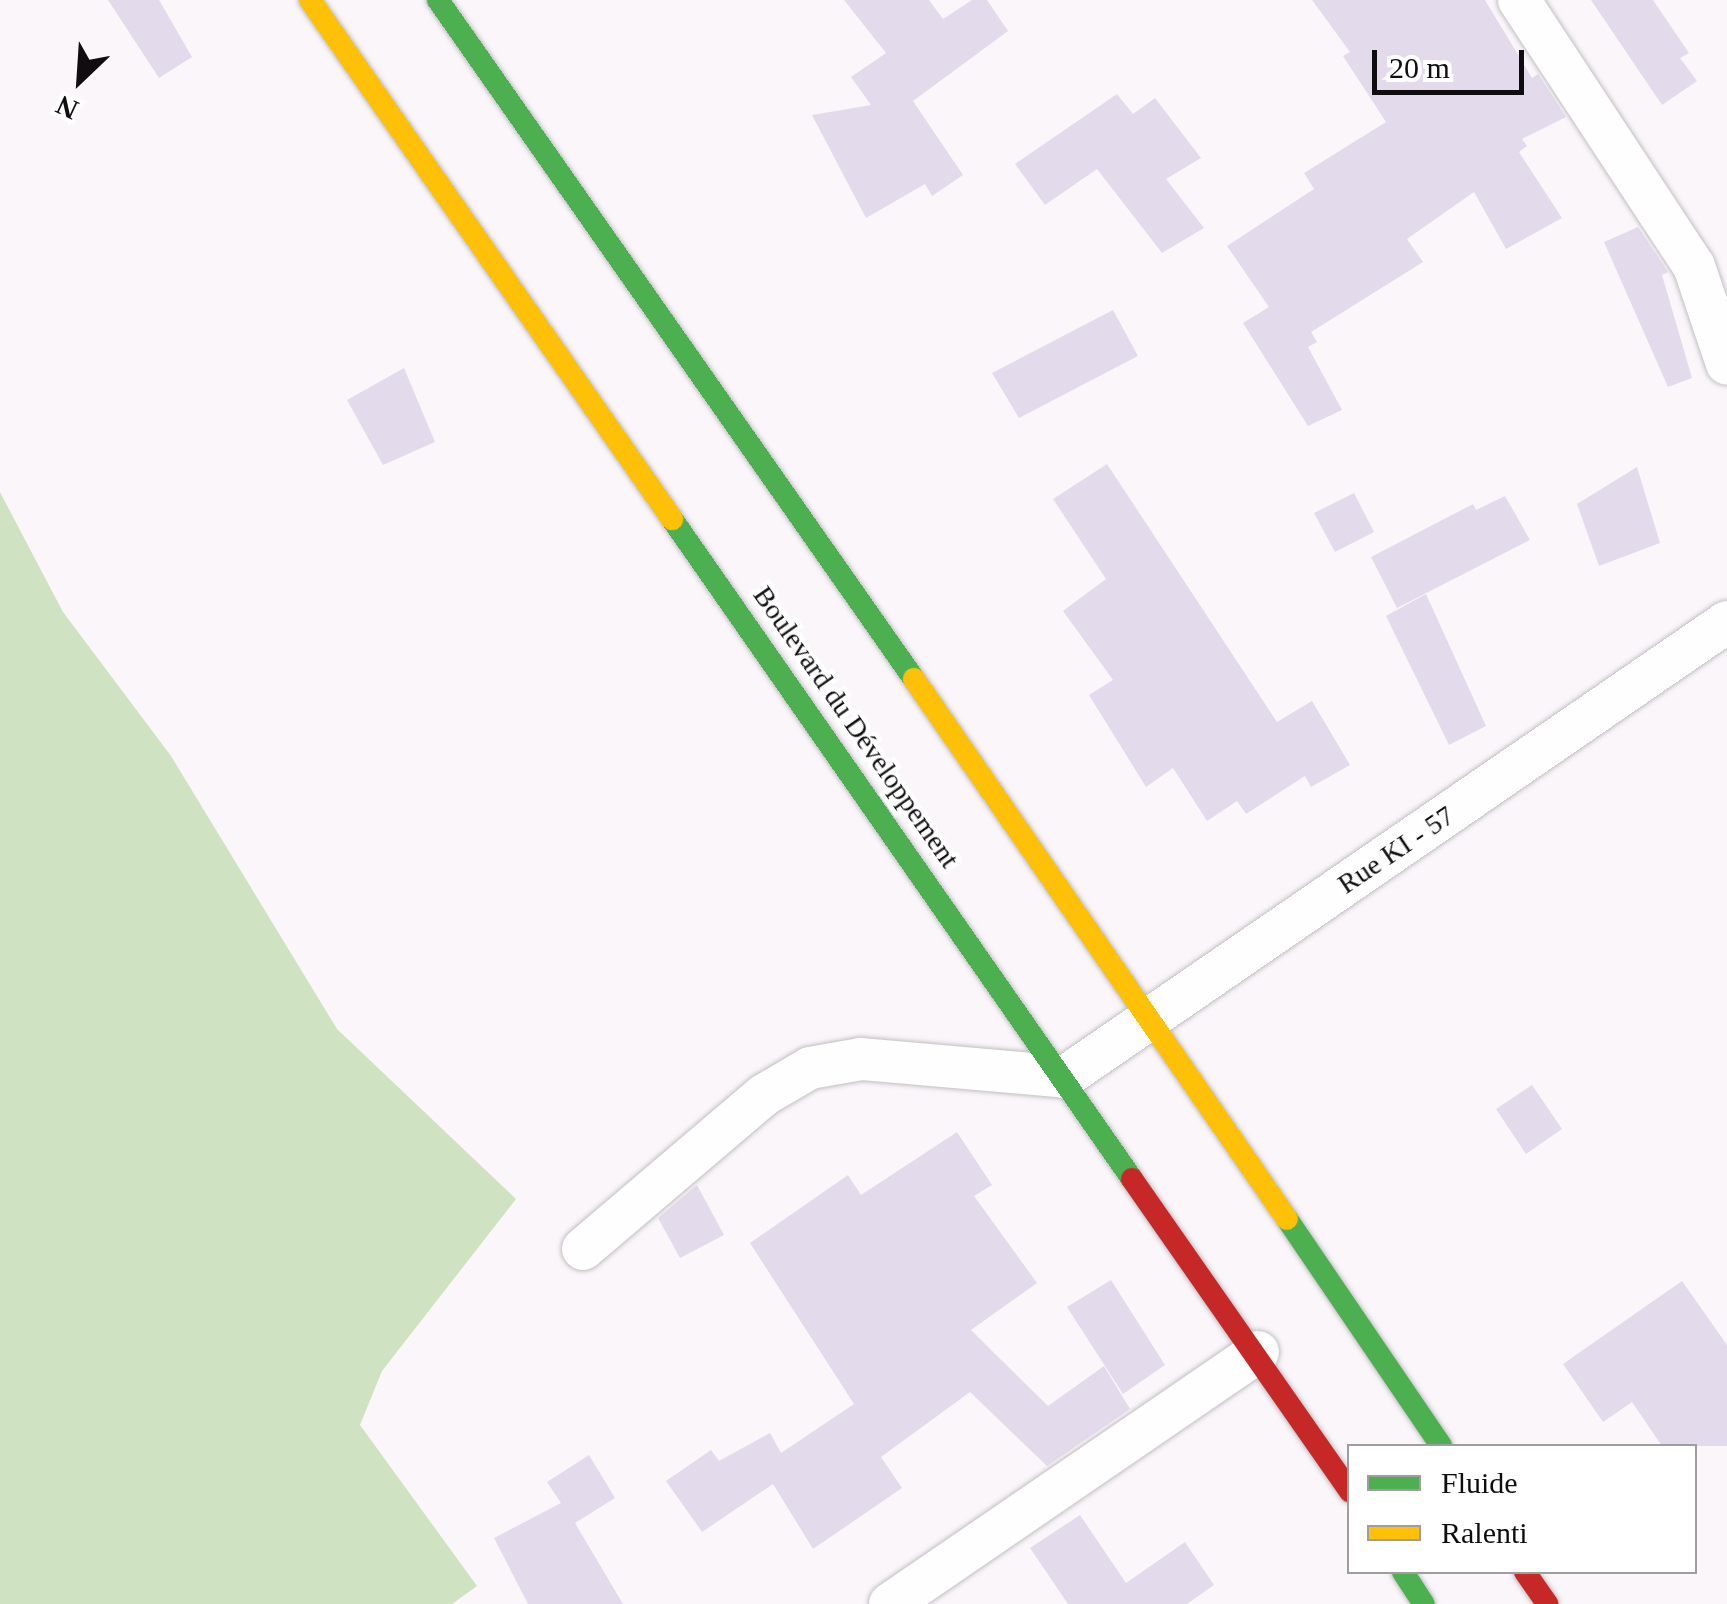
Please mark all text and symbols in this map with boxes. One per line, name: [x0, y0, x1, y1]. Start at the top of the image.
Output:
north arrow: [30, 30, 130, 130]
scale bar: [1377, 30, 1530, 92]
text: 20 m: [1389, 51, 1450, 84]
text: N: [51, 89, 83, 126]
street label: Boulevard du Développement: [746, 580, 966, 874]
street label: Rue KI - 57: [1331, 799, 1461, 901]
legend: [1347, 1444, 1697, 1574]
text: Fluide: [1441, 1466, 1518, 1499]
text: Ralenti: [1441, 1516, 1528, 1549]

